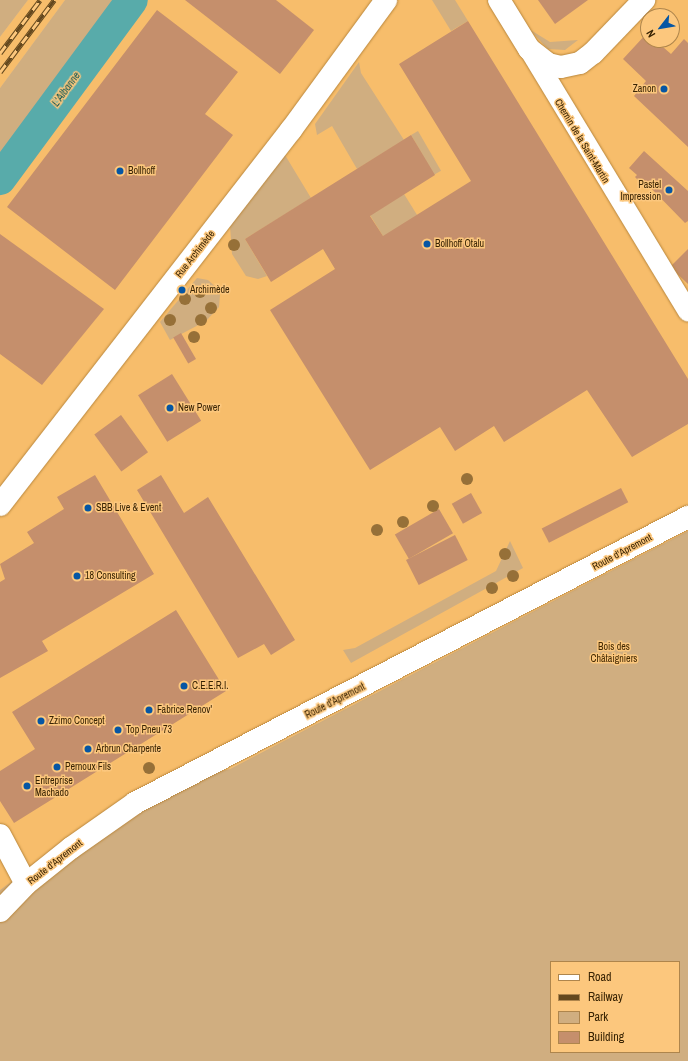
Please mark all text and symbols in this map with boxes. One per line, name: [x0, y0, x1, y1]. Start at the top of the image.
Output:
north arrow: [640, 8, 680, 48]
text: N: [643, 27, 658, 40]
water label: L'Albanne: [49, 69, 83, 109]
place label: Zanon: [633, 83, 656, 95]
marker: Zanon: [659, 84, 669, 94]
street label: Chemin de la Saint-Martin: [552, 97, 612, 185]
place label: Bollhoff: [128, 165, 155, 177]
marker: Bollhoff: [115, 166, 125, 176]
place label: Pastel Impression: [620, 178, 661, 202]
marker: Pastel Impression: [664, 185, 674, 195]
street label: Rue Archimède: [173, 228, 217, 280]
place label: Bollhoff Otalu: [435, 238, 484, 250]
marker: Bollhoff Otalu: [422, 239, 432, 249]
place label: Archimède: [190, 284, 230, 296]
marker: Archimède: [177, 285, 187, 295]
place label: New Power: [178, 402, 220, 414]
marker: New Power: [165, 403, 175, 413]
place label: SBB Live & Event: [96, 502, 161, 514]
marker: SBB Live & Event: [83, 503, 93, 513]
street label: Route d'Apremont: [590, 531, 654, 573]
place label: 18 Consulting: [85, 570, 136, 582]
marker: 18 Consulting: [72, 571, 82, 581]
park label: Bois des Châtaigniers: [591, 640, 637, 664]
place label: C.E.E.R.I.: [192, 680, 228, 692]
marker: C.E.E.R.I.: [179, 681, 189, 691]
street label: Route d'Apremont: [303, 681, 367, 721]
place label: Fabrice Renov': [157, 704, 212, 716]
marker: Fabrice Renov': [144, 705, 154, 715]
place label: Zzimo Concept: [49, 715, 105, 727]
marker: Zzimo Concept: [36, 716, 46, 726]
place label: Top Pneu 73: [126, 724, 172, 736]
marker: Top Pneu 73: [113, 725, 123, 735]
place label: Arbrun Charpente: [96, 743, 161, 755]
marker: Arbrun Charpente: [83, 744, 93, 754]
place label: Pernoux Fils: [65, 761, 111, 773]
marker: Pernoux Fils: [52, 762, 62, 772]
place label: Entreprise Machado: [35, 774, 73, 798]
marker: Entreprise Machado: [22, 781, 32, 791]
street label: Route d'Apremont: [25, 837, 85, 887]
legend: [550, 961, 680, 1053]
text: Road: [588, 969, 612, 985]
text: Railway: [588, 989, 623, 1005]
text: Park: [588, 1009, 608, 1025]
text: Building: [588, 1029, 624, 1045]

